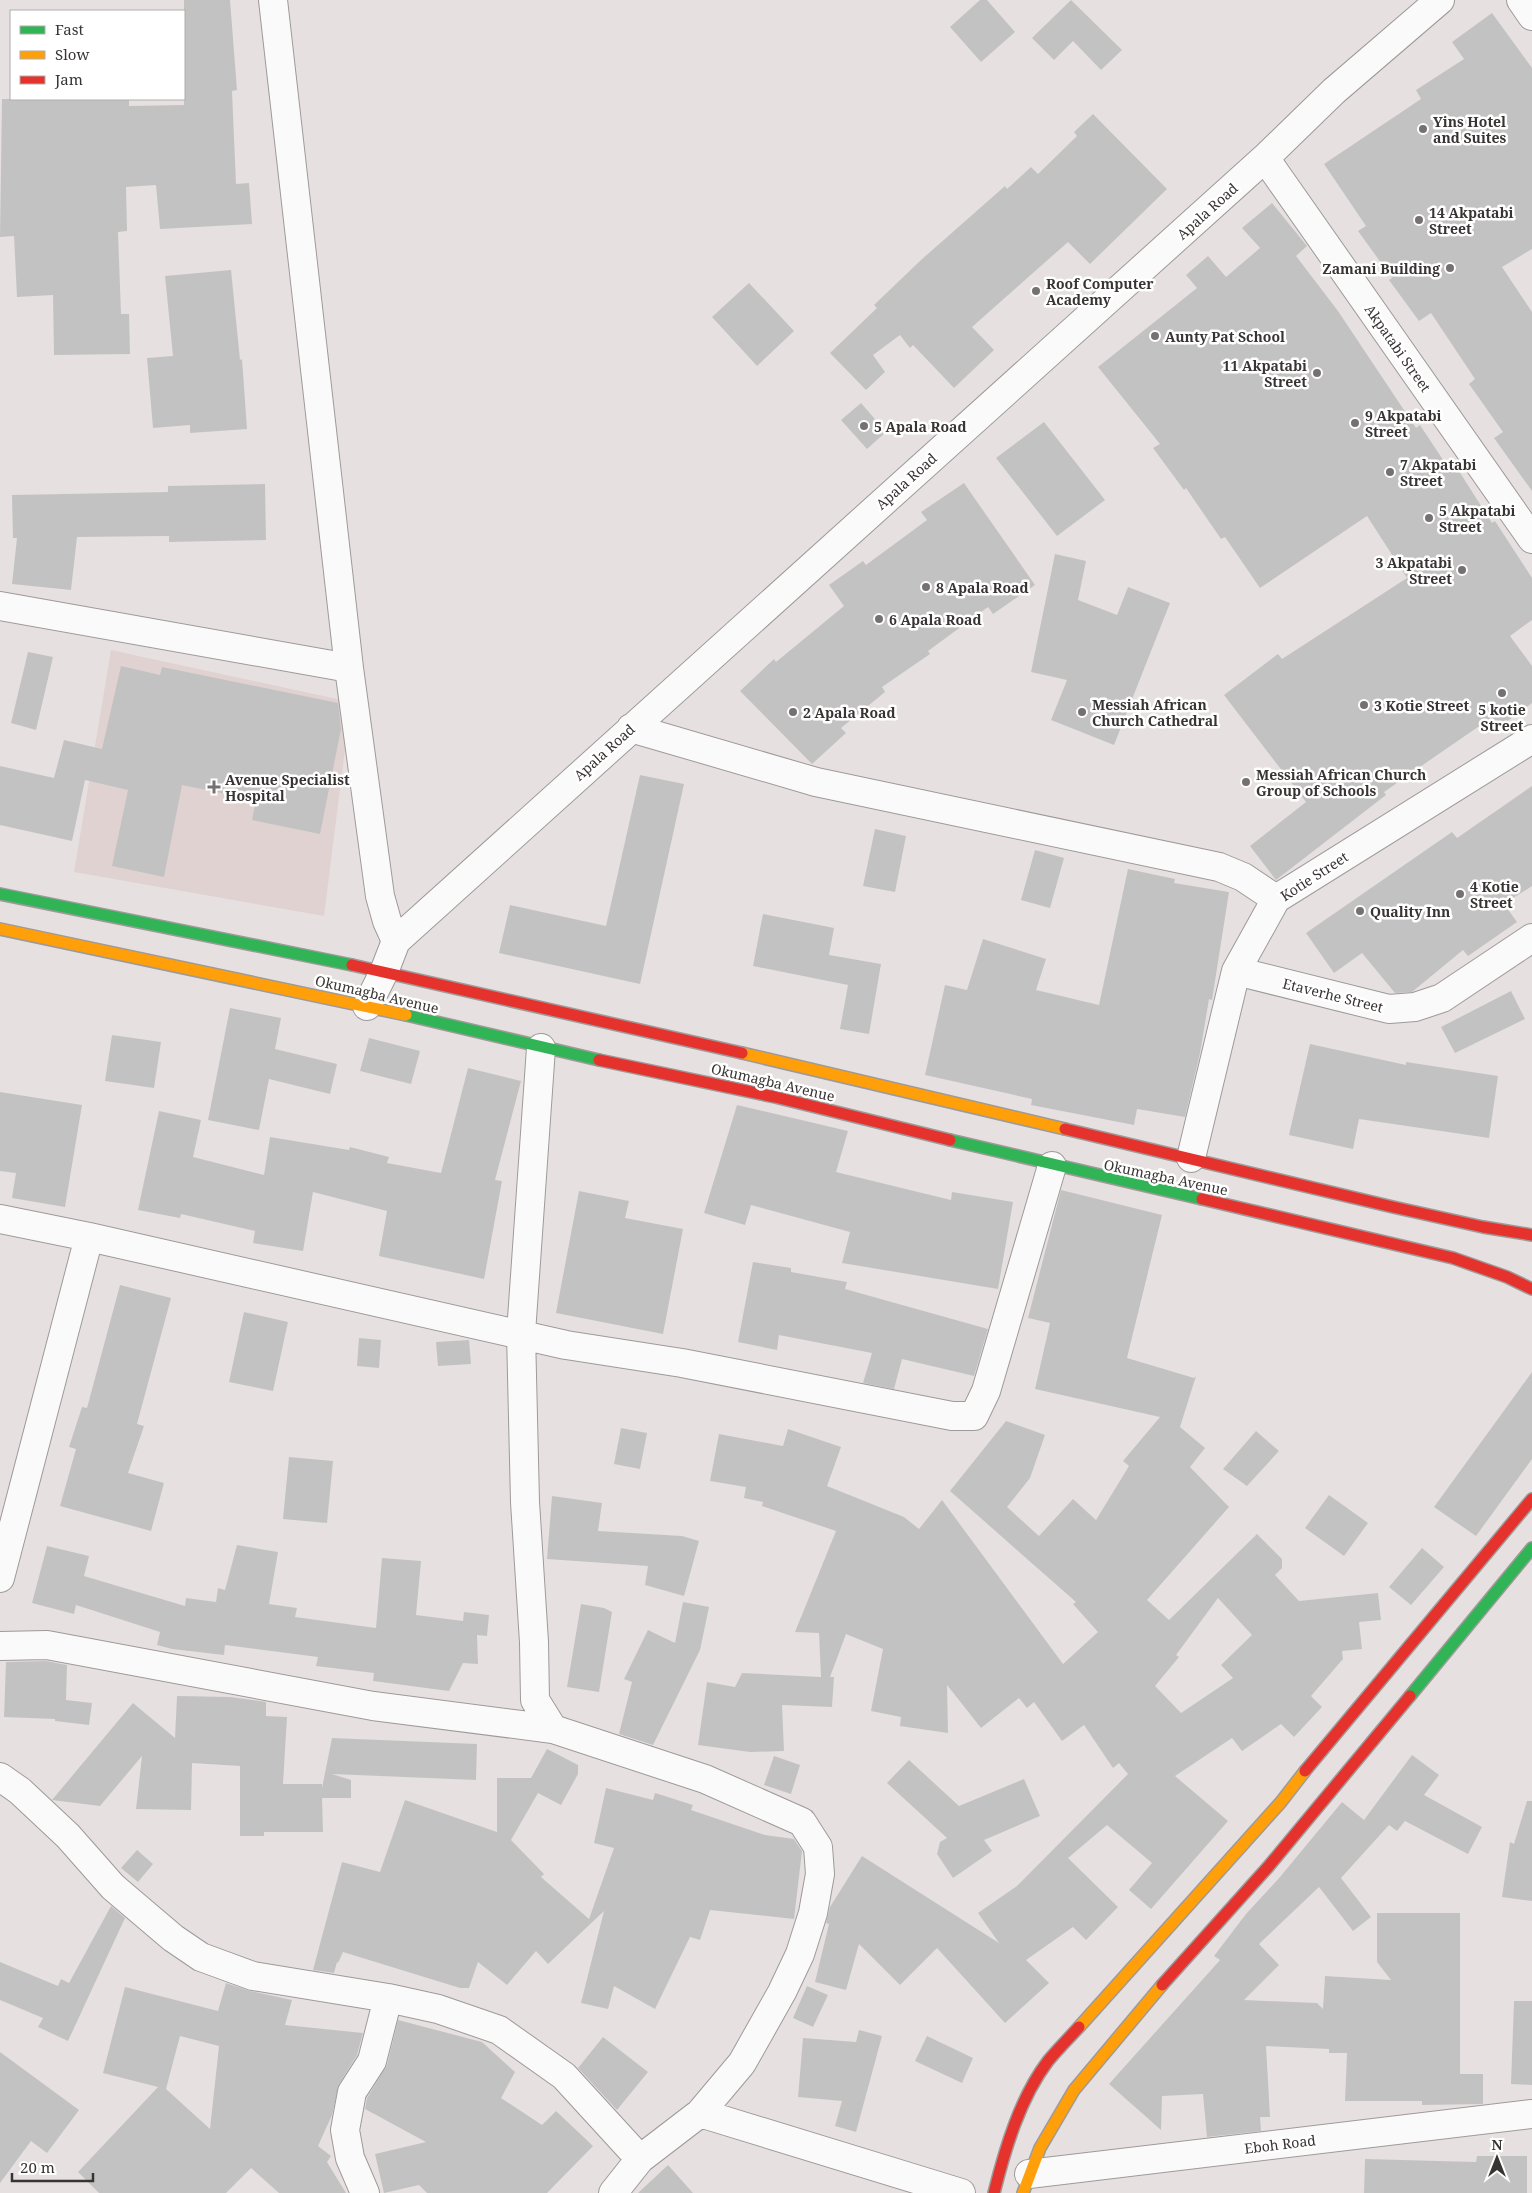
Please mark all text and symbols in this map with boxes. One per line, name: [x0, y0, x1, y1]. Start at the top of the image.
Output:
legend: [10, 10, 185, 100]
text: Fast: [55, 19, 84, 39]
text: Slow: [55, 44, 89, 64]
text: Jam: [54, 69, 83, 89]
place label: Yins Hotel and Suites: [1433, 112, 1507, 147]
marker: Yins Hotel and Suites: [1417, 123, 1429, 135]
street label: Apala Road: [1172, 178, 1242, 243]
place label: 14 Akpatabi Street: [1429, 203, 1514, 238]
marker: 14 Akpatabi Street: [1413, 214, 1425, 226]
place label: Zamani Building: [1322, 259, 1440, 278]
marker: Zamani Building: [1444, 262, 1456, 274]
place label: Roof Computer Academy: [1046, 274, 1154, 309]
marker: Roof Computer Academy: [1030, 285, 1042, 297]
street label: Akpatabi Street: [1361, 300, 1435, 396]
place label: Aunty Pat School: [1165, 327, 1285, 346]
marker: Aunty Pat School: [1149, 330, 1161, 342]
place label: 11 Akpatabi Street: [1223, 356, 1307, 391]
marker: 11 Akpatabi Street: [1311, 367, 1323, 379]
place label: 9 Akpatabi Street: [1365, 406, 1442, 441]
place label: 5 Apala Road: [874, 417, 967, 436]
marker: 9 Akpatabi Street: [1349, 417, 1361, 429]
marker: 5 Apala Road: [858, 420, 870, 432]
street label: Apala Road: [871, 448, 941, 513]
place label: 7 Akpatabi Street: [1400, 455, 1477, 490]
marker: 7 Akpatabi Street: [1384, 466, 1396, 478]
place label: 5 Akpatabi Street: [1439, 501, 1516, 536]
marker: 5 Akpatabi Street: [1423, 512, 1435, 524]
place label: 3 Akpatabi Street: [1375, 553, 1452, 588]
marker: 3 Akpatabi Street: [1456, 564, 1468, 576]
place label: 8 Apala Road: [936, 578, 1029, 597]
marker: 8 Apala Road: [920, 581, 932, 593]
place label: 6 Apala Road: [889, 610, 982, 629]
marker: 6 Apala Road: [873, 613, 885, 625]
marker: 5 kotie Street: [1496, 687, 1508, 699]
place label: Messiah African Church Cathedral: [1092, 695, 1218, 730]
place label: 3 Kotie Street: [1374, 696, 1470, 715]
marker: 3 Kotie Street: [1358, 699, 1370, 711]
place label: 5 kotie Street: [1478, 700, 1526, 735]
place label: 2 Apala Road: [803, 703, 896, 722]
marker: 2 Apala Road: [787, 706, 799, 718]
marker: Messiah African Church Cathedral: [1076, 706, 1088, 718]
street label: Apala Road: [569, 719, 639, 784]
place label: Messiah African Church Group of Schools: [1256, 765, 1426, 800]
place label: Avenue Specialist Hospital: [225, 770, 350, 805]
marker: Messiah African Church Group of Schools: [1240, 776, 1252, 788]
marker: Avenue Specialist Hospital: [207, 780, 221, 794]
street label: Kotie Street: [1276, 847, 1352, 905]
place label: 4 Kotie Street: [1470, 877, 1519, 912]
marker: 4 Kotie Street: [1454, 888, 1466, 900]
place label: Quality Inn: [1370, 902, 1450, 921]
marker: Quality Inn: [1354, 905, 1366, 917]
street label: Okumagba Avenue: [313, 971, 441, 1017]
street label: Etaverhe Street: [1281, 973, 1385, 1017]
street label: Okumagba Avenue: [709, 1059, 837, 1105]
street label: Okumagba Avenue: [1102, 1155, 1230, 1199]
street label: Eboh Road: [1243, 2130, 1317, 2158]
north arrow: [1472, 2133, 1522, 2183]
text: N: [1491, 2135, 1503, 2154]
scale bar: [12, 2150, 94, 2182]
text: 20 m: [20, 2157, 55, 2177]

